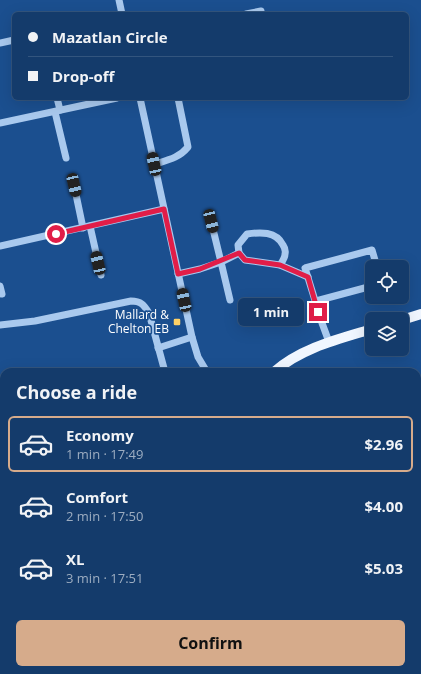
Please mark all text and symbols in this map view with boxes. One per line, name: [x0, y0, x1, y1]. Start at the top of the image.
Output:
text: Mazatlan Circle: [52, 27, 168, 47]
text: Drop-off: [52, 66, 114, 86]
car: [146, 151, 162, 177]
car: [65, 172, 83, 198]
car: [202, 208, 220, 234]
route start: [47, 225, 65, 243]
car: [89, 250, 107, 276]
map controls: [365, 260, 409, 356]
button: locate: [365, 260, 409, 304]
car: [176, 287, 192, 313]
callout: 1 min: [238, 298, 304, 326]
text: 1 min: [253, 303, 289, 321]
route end: [309, 303, 327, 321]
place label: Mallard & Chelton EB: [108, 306, 169, 337]
button: layers: [365, 312, 409, 356]
marker: Mallard & Chelton EB: [172, 317, 182, 327]
text: Choose a ride: [16, 380, 137, 404]
text: Economy: [66, 425, 134, 445]
icon: car: [18, 426, 54, 462]
text: $2.96: [364, 434, 403, 454]
text: 1 min · 17:49: [66, 445, 143, 463]
text: Comfort: [66, 487, 128, 507]
icon: car: [18, 488, 54, 524]
text: $4.00: [364, 496, 403, 516]
text: 2 min · 17:50: [66, 507, 143, 525]
text: XL: [66, 549, 84, 569]
icon: car: [18, 550, 54, 586]
text: $5.03: [364, 558, 403, 578]
text: 3 min · 17:51: [66, 569, 143, 587]
button: Confirm: [16, 620, 405, 666]

